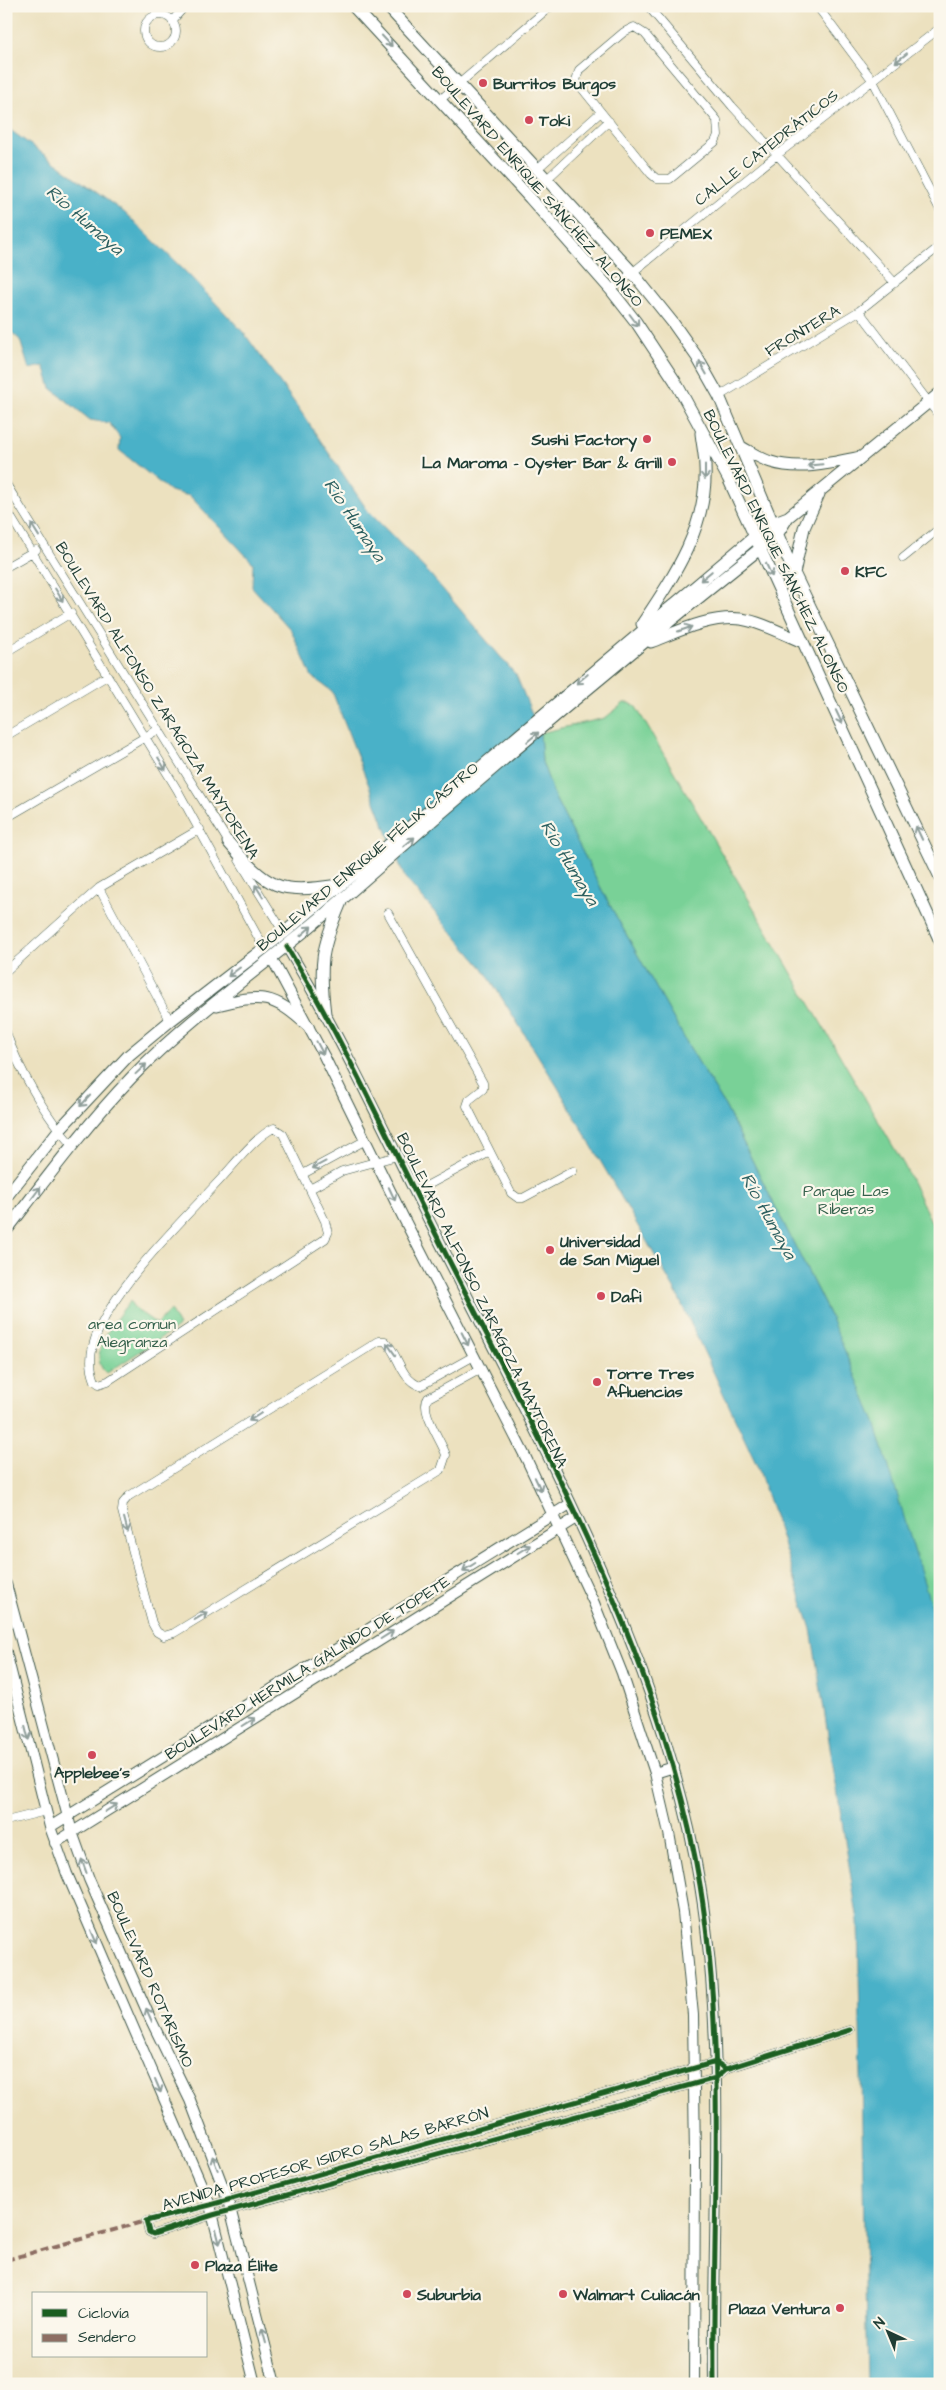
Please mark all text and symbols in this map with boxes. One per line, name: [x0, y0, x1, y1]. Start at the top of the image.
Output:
one-way arrow: [381, 35, 393, 48]
one-way arrow: [895, 53, 908, 64]
street label: BOULEVARD ENRIQUE SÁNCHEZ ALONSO: [426, 61, 648, 312]
place label: Burritos Burgos: [493, 73, 616, 97]
marker: Burritos Burgos: [477, 77, 489, 89]
street label: CALLE CATEDRÁTICOS: [690, 85, 843, 211]
place label: Toki: [538, 110, 571, 132]
marker: Toki: [523, 114, 535, 126]
water label: Río Humaya: [40, 180, 129, 262]
place label: PEMEX: [660, 223, 712, 245]
marker: PEMEX: [644, 227, 656, 239]
street label: FRONTERA: [761, 300, 844, 362]
one-way arrow: [629, 313, 639, 327]
one-way arrow: [698, 362, 708, 376]
street label: BOULEVARD ENRIQUE SÁNCHEZ ALONSO: [698, 406, 855, 697]
place label: Sushi Factory: [530, 429, 637, 452]
marker: Sushi Factory: [641, 433, 653, 445]
place label: La Maroma - Oyster Bar & Grill: [422, 452, 662, 475]
marker: La Maroma - Oyster Bar & Grill: [666, 456, 678, 468]
one-way arrow: [807, 460, 823, 469]
one-way arrow: [700, 464, 710, 480]
water label: Río Humaya: [317, 474, 392, 568]
one-way arrow: [29, 523, 39, 537]
street label: BOULEVARD ALFONSO ZARAGOZA MAYTORENA: [50, 538, 265, 863]
place label: KFC: [855, 561, 888, 583]
one-way arrow: [765, 562, 775, 577]
marker: KFC: [839, 565, 851, 577]
one-way arrow: [700, 570, 713, 581]
one-way arrow: [55, 587, 65, 601]
one-way arrow: [677, 624, 692, 633]
one-way arrow: [576, 673, 589, 684]
one-way arrow: [834, 709, 844, 724]
one-way arrow: [526, 731, 539, 743]
one-way arrow: [157, 756, 167, 770]
street label: BOULEVARD ENRIQUE FÉLIX CASTRO: [252, 757, 484, 956]
water label: Río Humaya: [533, 816, 605, 912]
one-way arrow: [914, 826, 923, 841]
one-way arrow: [402, 836, 415, 847]
one-way arrow: [253, 884, 264, 898]
one-way arrow: [299, 925, 312, 937]
one-way arrow: [228, 966, 241, 977]
one-way arrow: [315, 1040, 325, 1055]
one-way arrow: [134, 1063, 147, 1075]
one-way arrow: [79, 1095, 91, 1108]
street label: BOULEVARD ALFONSO ZARAGOZA MAYTORENA: [391, 1129, 573, 1472]
one-way arrow: [312, 1161, 327, 1170]
water label: Río Humaya: [734, 1169, 803, 1265]
park label: Parque Las Riberas: [803, 1180, 889, 1220]
one-way arrow: [387, 1186, 397, 1201]
one-way arrow: [30, 1187, 41, 1200]
place label: Universidad de San Miguel: [559, 1231, 660, 1273]
marker: Universidad de San Miguel: [544, 1244, 556, 1256]
place label: Dafi: [611, 1286, 642, 1308]
marker: Dafi: [595, 1290, 607, 1302]
park label: area comun Alegranza: [88, 1313, 176, 1354]
one-way arrow: [461, 1331, 470, 1346]
one-way arrow: [386, 1342, 396, 1356]
place label: Torre Tres Afluencias: [606, 1363, 694, 1403]
marker: Torre Tres Afluencias: [591, 1376, 603, 1388]
one-way arrow: [248, 1413, 262, 1423]
one-way arrow: [534, 1476, 543, 1491]
one-way arrow: [122, 1517, 131, 1533]
one-way arrow: [517, 1543, 531, 1553]
one-way arrow: [463, 1563, 477, 1573]
street label: BOULEVARD HERMILA GALINDO DE TOPETE: [161, 1570, 455, 1765]
one-way arrow: [194, 1611, 208, 1621]
one-way arrow: [380, 1630, 394, 1641]
one-way arrow: [242, 1717, 256, 1727]
one-way arrow: [23, 1725, 32, 1741]
marker: Applebee's: [86, 1749, 98, 1761]
place label: Applebee's: [54, 1762, 130, 1784]
one-way arrow: [104, 1802, 118, 1812]
one-way arrow: [79, 1859, 88, 1874]
street label: BOULEVARD ROTARISMO: [101, 1888, 199, 2071]
one-way arrow: [89, 1929, 99, 1944]
one-way arrow: [143, 2008, 153, 2023]
one-way arrow: [153, 2078, 163, 2093]
street label: AVENIDA PROFESOR ISIDRO SALAS BARRÓN: [159, 2102, 491, 2216]
one-way arrow: [209, 2156, 219, 2171]
one-way arrow: [214, 2229, 223, 2245]
place label: Plaza Élite: [205, 2255, 278, 2277]
marker: Plaza Élite: [189, 2259, 201, 2271]
place label: Suburbia: [416, 2284, 482, 2306]
place label: Walmart Culiacán: [572, 2284, 700, 2306]
marker: Suburbia: [401, 2288, 413, 2300]
marker: Walmart Culiacán: [557, 2288, 569, 2300]
legend: [32, 2292, 208, 2358]
place label: Plaza Ventura: [728, 2298, 831, 2320]
marker: Plaza Ventura: [834, 2302, 846, 2314]
text: Ciclovía: [78, 2303, 129, 2324]
north arrow: [864, 2308, 914, 2358]
text: N: [870, 2313, 890, 2334]
text: Sendero: [78, 2327, 136, 2348]
one-way arrow: [258, 2329, 268, 2345]

